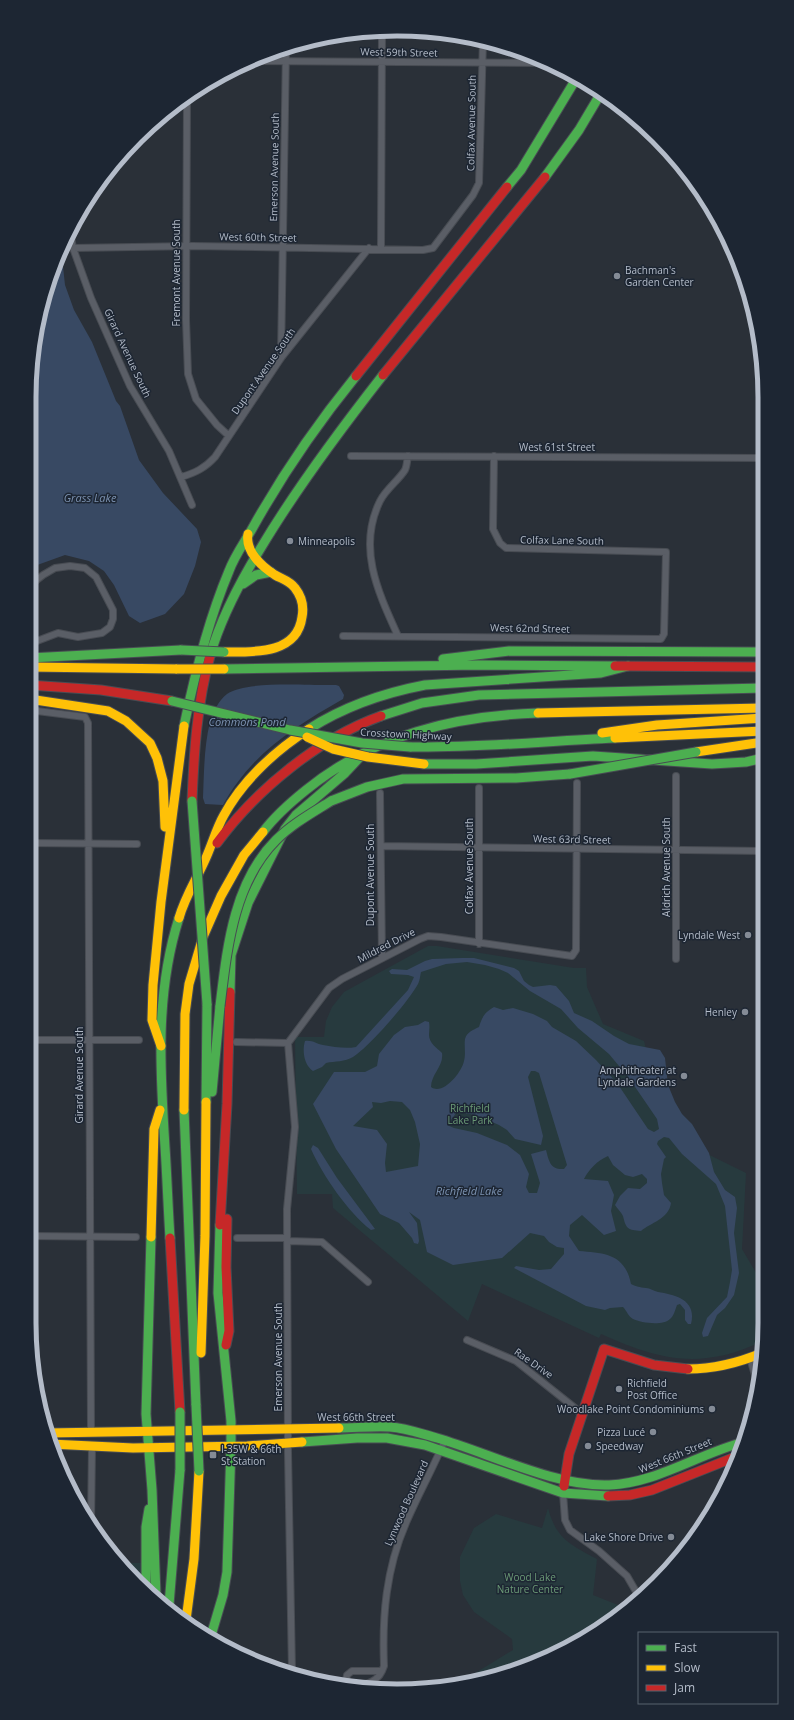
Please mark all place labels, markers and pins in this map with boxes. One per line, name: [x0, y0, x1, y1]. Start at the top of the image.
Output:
place label: Bachman's Garden Center: [625, 263, 694, 289]
marker: Bachman's Garden Center: [612, 271, 622, 281]
place label: Minneapolis: [298, 534, 355, 548]
marker: Minneapolis: [285, 536, 295, 546]
place label: Lyndale West: [678, 928, 740, 942]
marker: Lyndale West: [743, 930, 753, 940]
place label: Henley: [705, 1005, 738, 1019]
marker: Henley: [740, 1007, 750, 1017]
place label: Amphitheater at Lyndale Gardens: [598, 1063, 676, 1089]
marker: Amphitheater at Lyndale Gardens: [679, 1071, 689, 1081]
place label: Richfield Post Office: [627, 1376, 678, 1402]
marker: Richfield Post Office: [614, 1384, 624, 1394]
place label: Woodlake Point Condominiums: [557, 1402, 704, 1416]
marker: Woodlake Point Condominiums: [707, 1404, 717, 1414]
place label: Pizza Lucé: [597, 1425, 645, 1439]
marker: Pizza Lucé: [648, 1427, 658, 1437]
place label: Speedway: [596, 1439, 644, 1453]
marker: Speedway: [583, 1441, 593, 1451]
place label: I-35W & 66th St Station: [221, 1442, 281, 1468]
marker: I-35W & 66th St Station: [208, 1450, 218, 1460]
place label: Lake Shore Drive: [584, 1530, 663, 1544]
marker: Lake Shore Drive: [666, 1532, 676, 1542]

